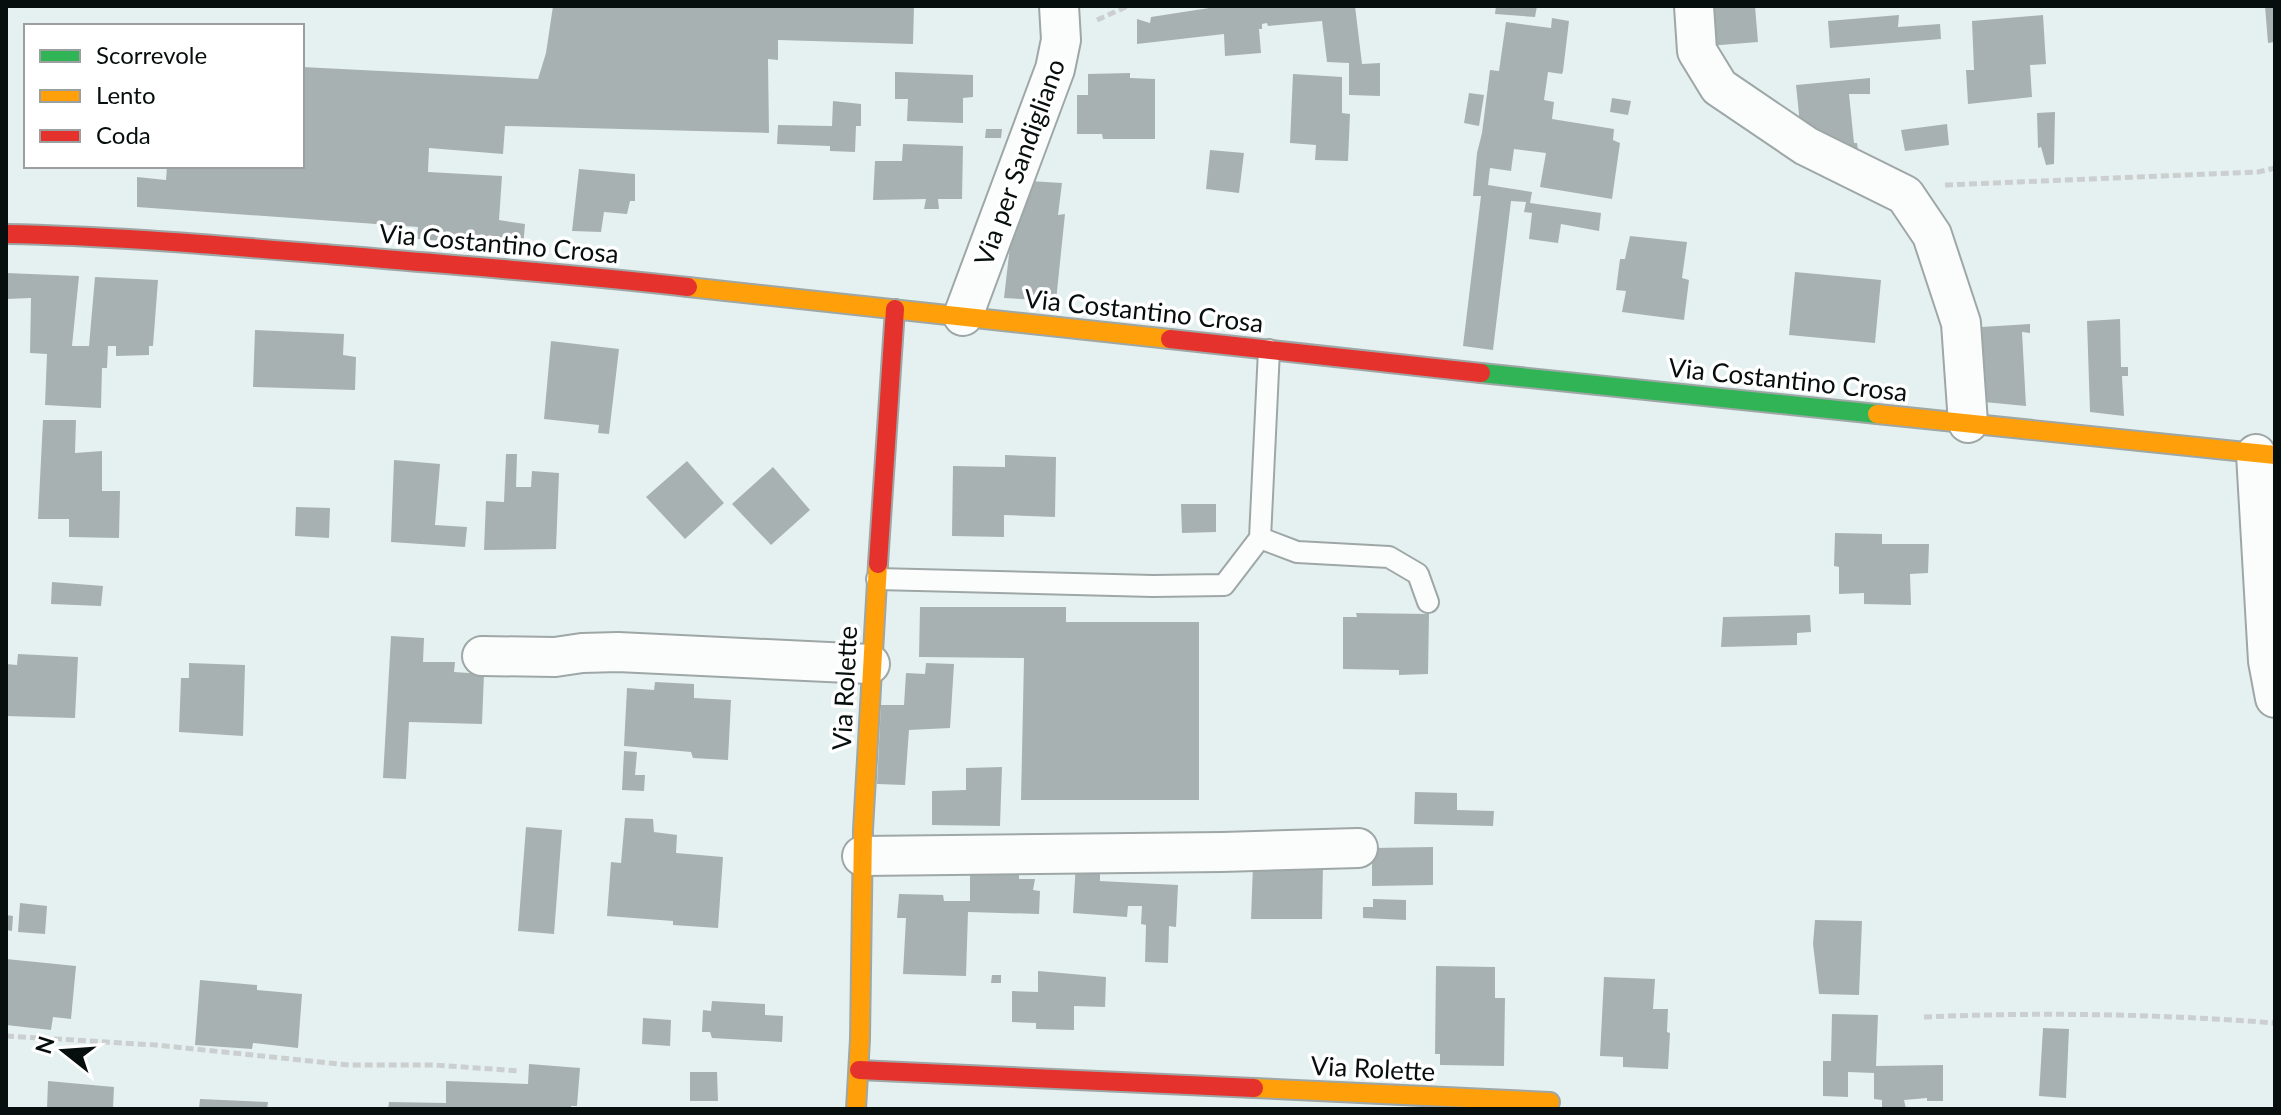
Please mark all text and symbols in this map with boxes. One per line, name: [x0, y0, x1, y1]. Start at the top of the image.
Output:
legend: [24, 24, 304, 168]
text: Scorrevole: [96, 40, 207, 69]
street label: Via per Sandigliano: [967, 54, 1071, 270]
text: Lento: [96, 80, 156, 109]
text: Coda: [96, 120, 151, 149]
street label: Via Costantino Crosa: [378, 217, 620, 269]
street label: Via Costantino Crosa: [1023, 282, 1265, 338]
street label: Via Costantino Crosa: [1667, 351, 1909, 407]
street label: Via Rolette: [825, 625, 863, 751]
north arrow: [24, 1011, 104, 1091]
text: N: [29, 1033, 60, 1057]
street label: Via Rolette: [1310, 1049, 1436, 1087]

